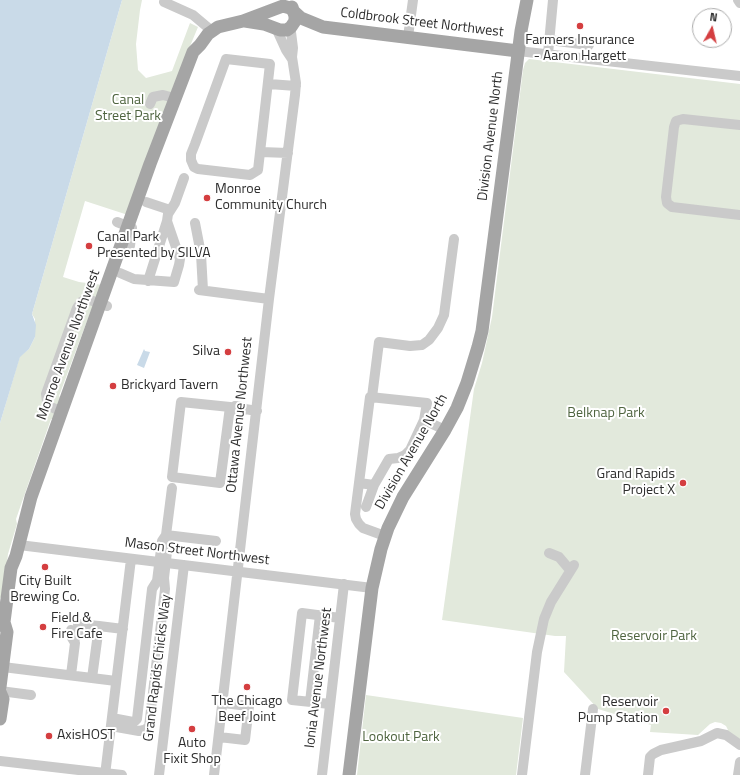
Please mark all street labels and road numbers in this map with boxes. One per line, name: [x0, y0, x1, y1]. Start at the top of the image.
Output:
street label: Coldbrook Street Northwest: [339, 5, 505, 41]
street label: Division Avenue North: [475, 70, 507, 202]
street label: Monroe Avenue Northwest: [34, 268, 104, 422]
street label: Ottawa Avenue Northwest: [223, 336, 257, 494]
street label: Division Avenue North: [372, 391, 452, 513]
street label: Mason Street Northwest: [124, 535, 270, 569]
street label: Grand Rapids Chicks Way: [141, 593, 175, 743]
street label: Ionia Avenue Northwest: [302, 607, 336, 749]

